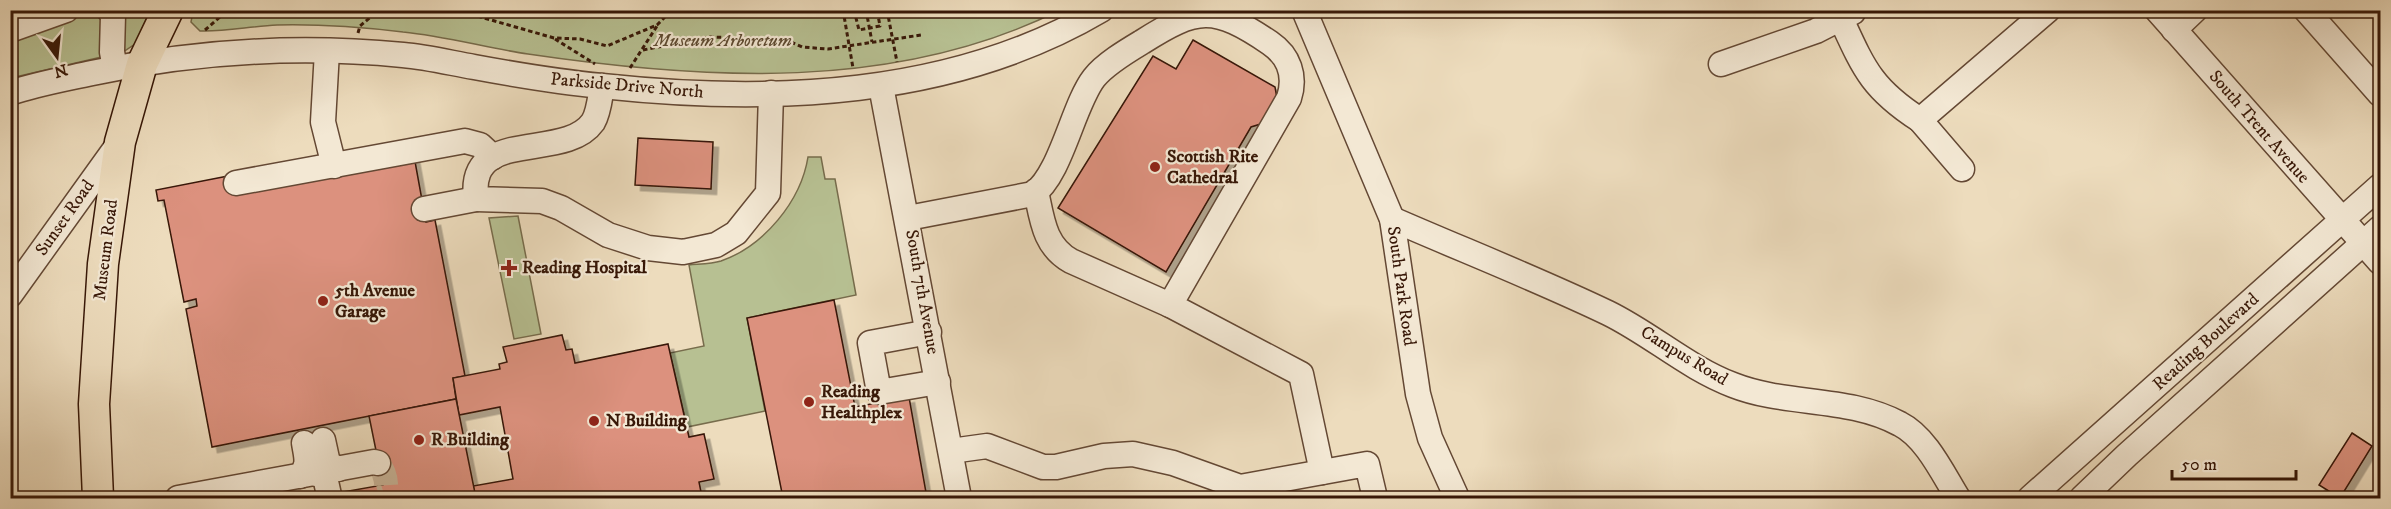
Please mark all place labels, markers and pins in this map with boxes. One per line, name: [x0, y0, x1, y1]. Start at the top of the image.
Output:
place label: Scottish Rite Cathedral: [1167, 146, 1259, 189]
marker: Scottish Rite Cathedral: [1148, 160, 1162, 174]
place label: Reading Hospital: [522, 257, 647, 279]
marker: Reading Hospital: [500, 259, 518, 277]
place label: 5th Avenue Garage: [334, 280, 415, 323]
marker: 5th Avenue Garage: [316, 294, 330, 308]
place label: Reading Healthplex: [821, 381, 902, 424]
marker: Reading Healthplex: [802, 395, 816, 409]
place label: N Building: [606, 410, 688, 432]
marker: N Building: [587, 414, 601, 428]
place label: R Building: [431, 429, 510, 451]
marker: R Building: [412, 433, 426, 447]

